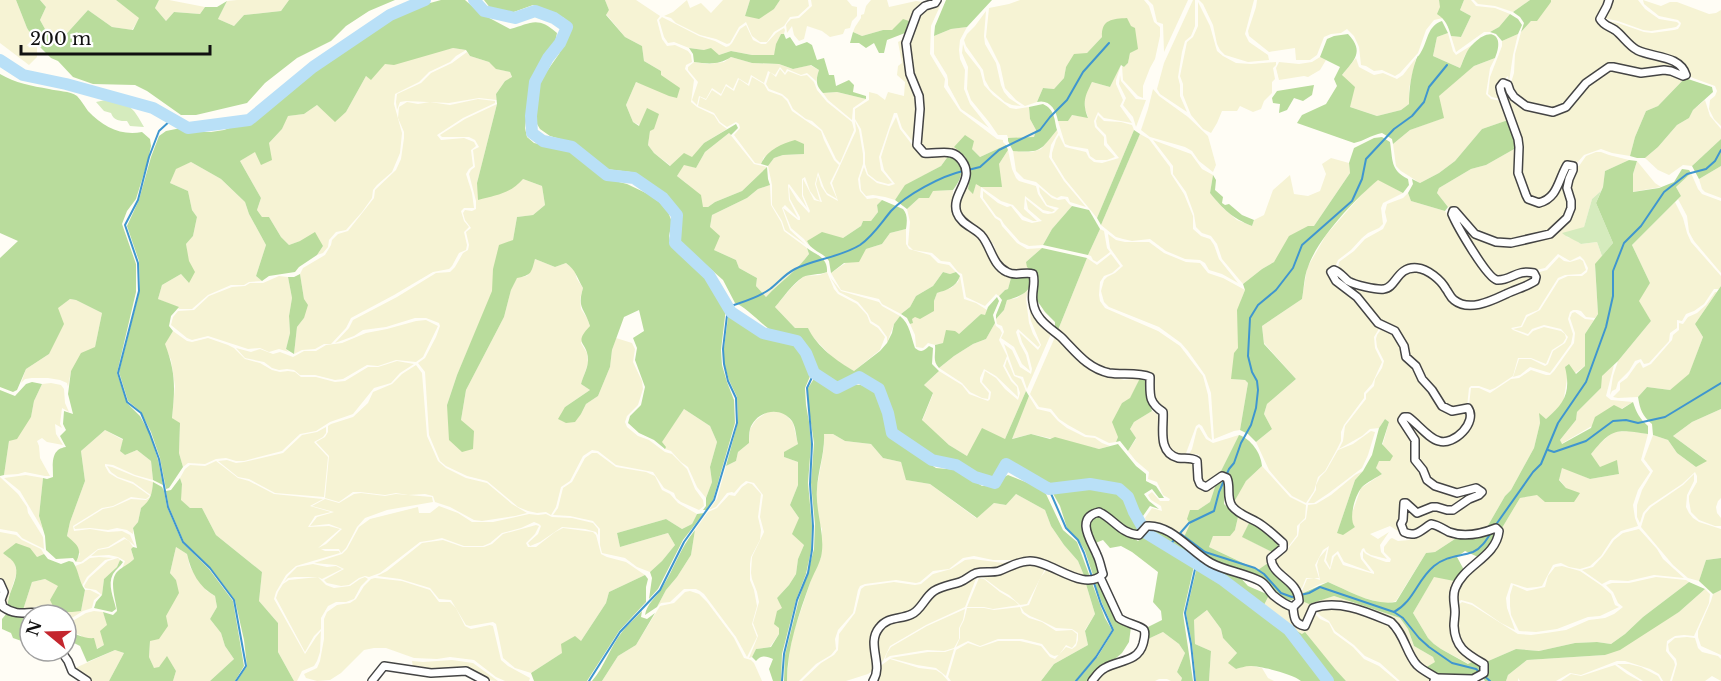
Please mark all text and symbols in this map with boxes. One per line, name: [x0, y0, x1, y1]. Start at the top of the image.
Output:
scale bar: [21, 18, 210, 56]
text: 200 m: [30, 28, 91, 50]
north arrow: [18, 603, 78, 663]
text: N: [22, 618, 46, 638]

